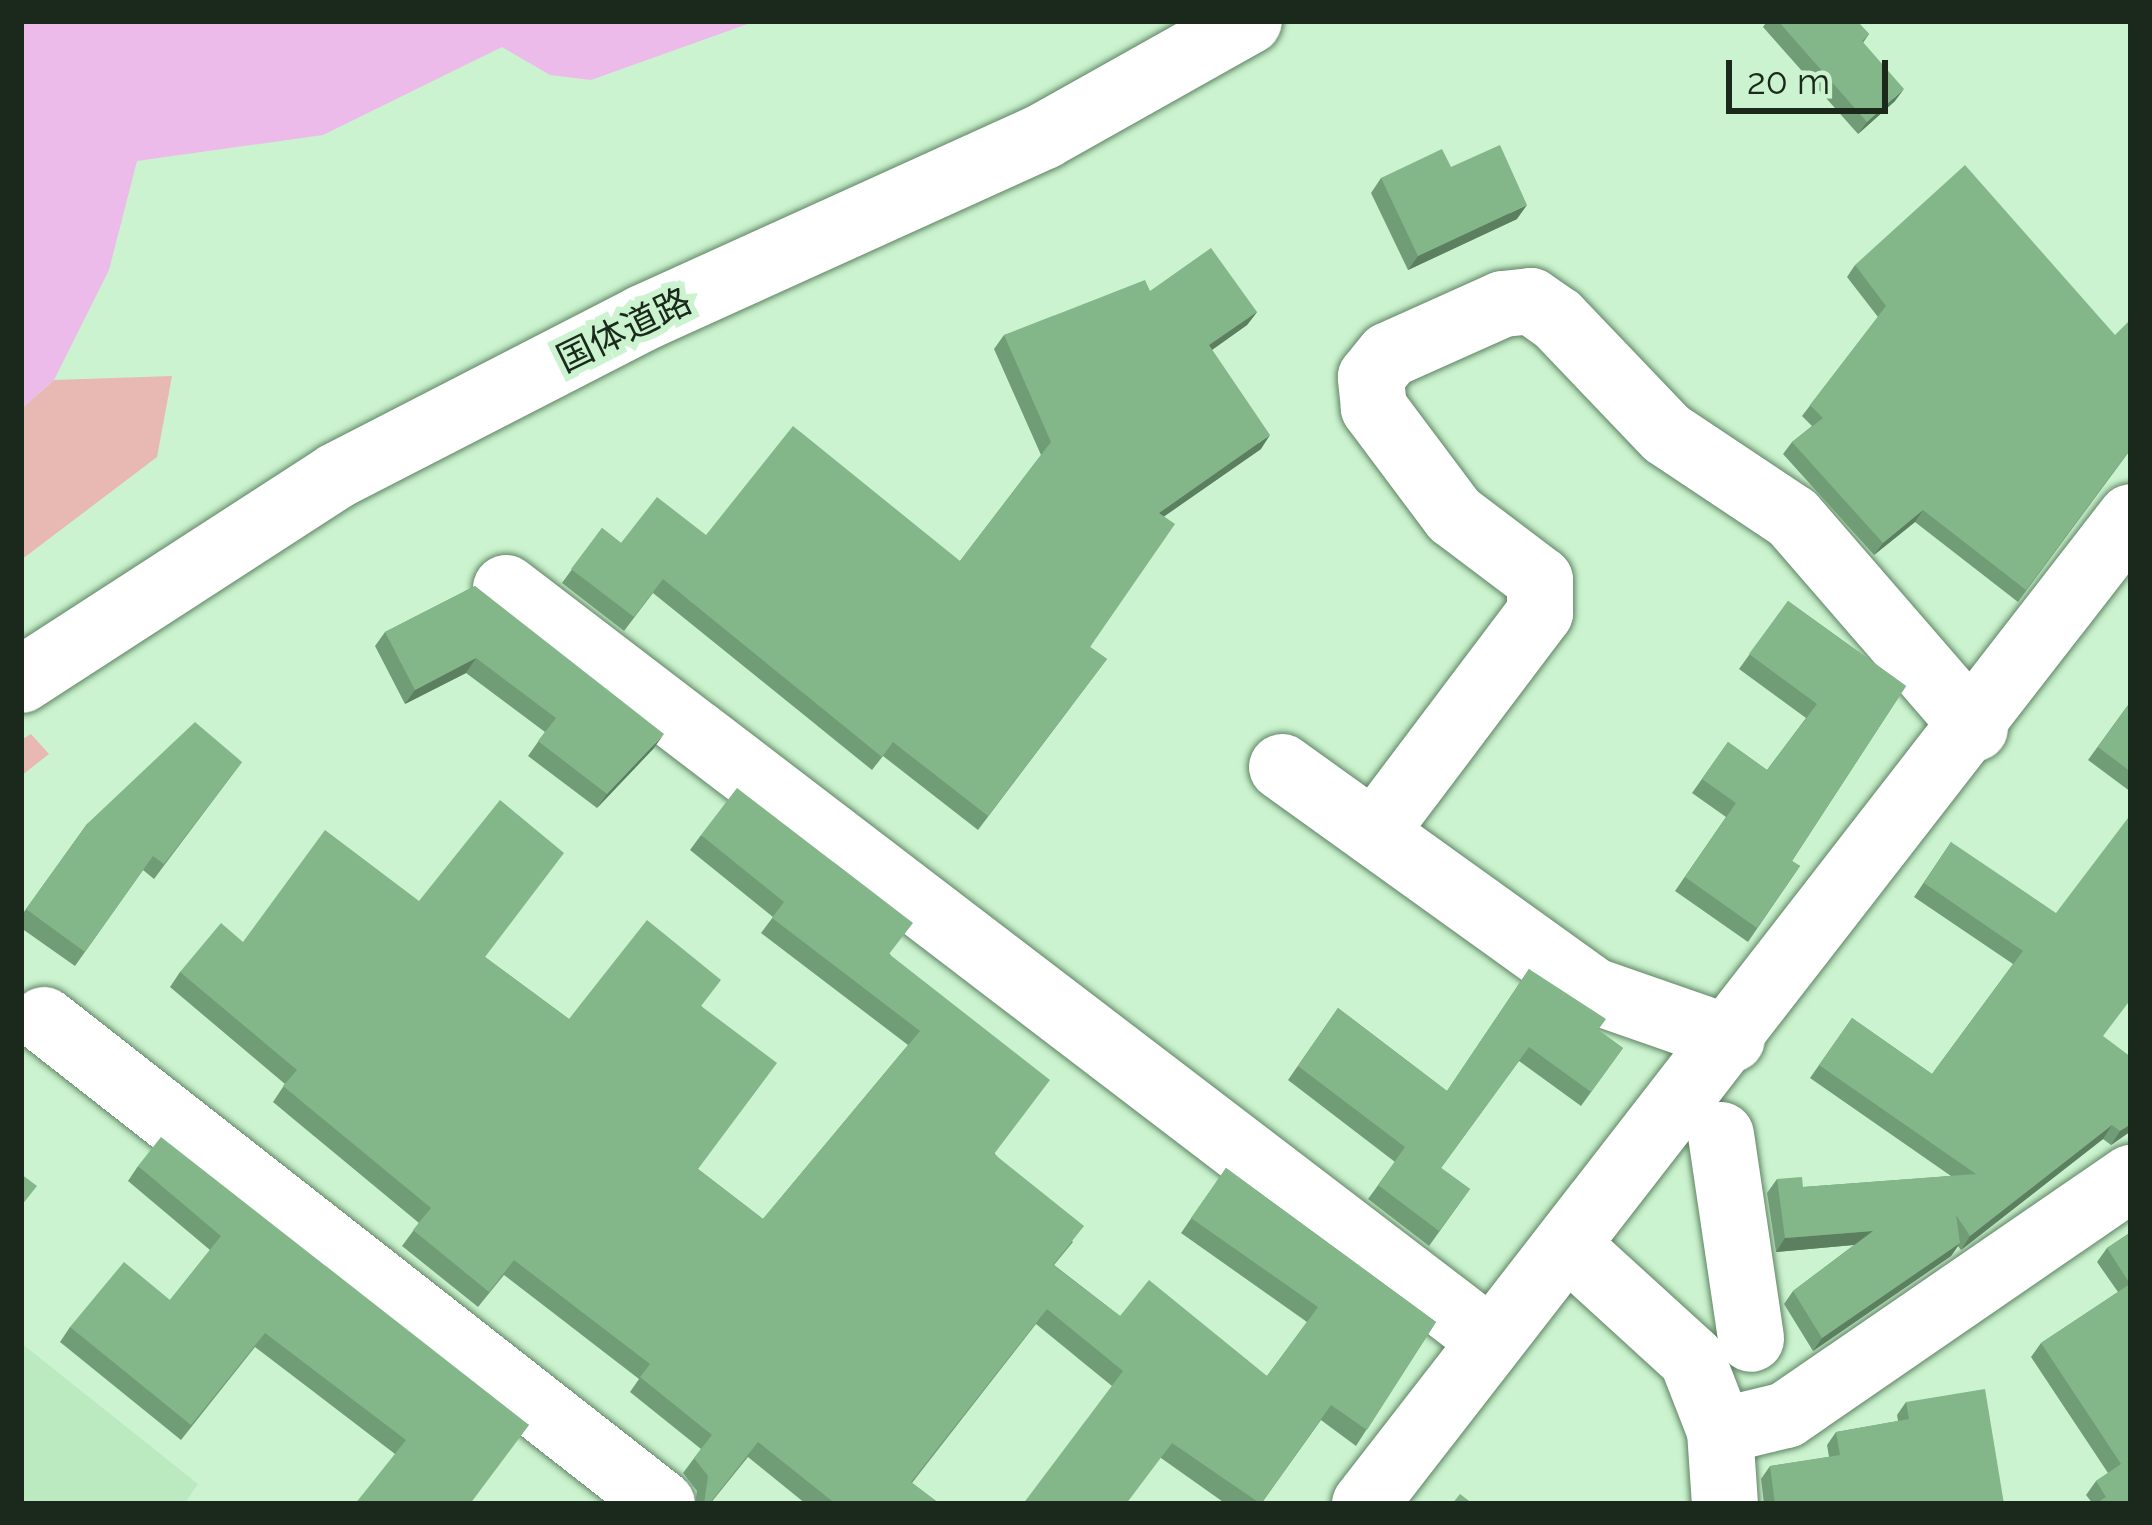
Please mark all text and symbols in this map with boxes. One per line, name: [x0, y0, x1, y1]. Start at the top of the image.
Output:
scale bar: [1732, 36, 1894, 110]
text: 20 m: [1747, 60, 1830, 102]
street label: 国体道路: [550, 279, 698, 381]

